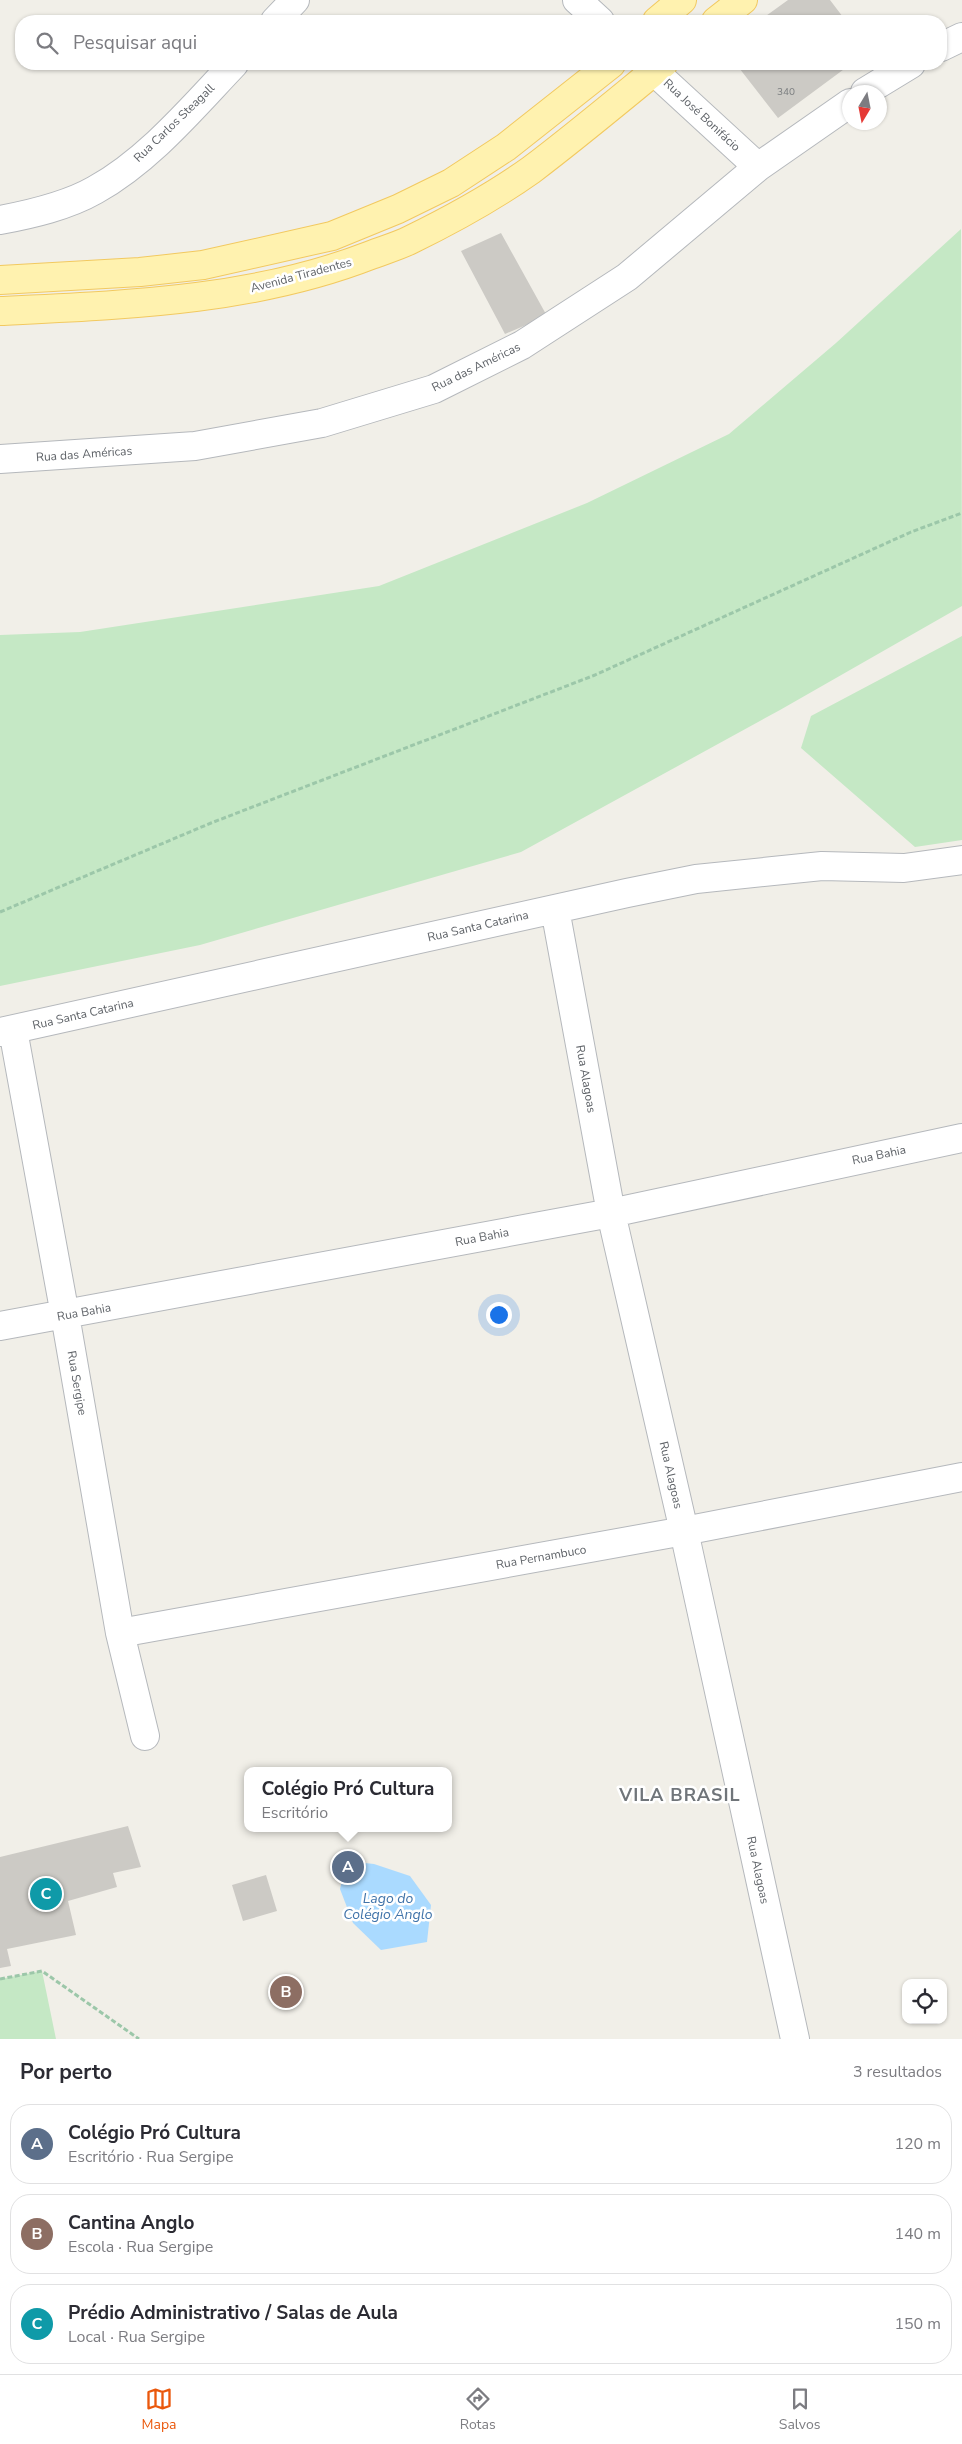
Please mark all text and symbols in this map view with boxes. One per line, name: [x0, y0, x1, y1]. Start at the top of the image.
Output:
search box: [15, 15, 947, 70]
icon: search: [33, 29, 61, 57]
text: Pesquisar aqui: [73, 30, 197, 56]
street label: Rua José Bonifácio: [660, 75, 744, 155]
street label: Rua Carlos Steagall: [130, 80, 218, 166]
house number: 340: [777, 85, 795, 99]
north arrow: [842, 85, 887, 130]
street label: Avenida Tiradentes: [249, 254, 354, 296]
street label: Rua das Américas: [429, 339, 523, 395]
street label: Rua das Américas: [35, 443, 133, 465]
street label: Rua Santa Catarina: [426, 907, 530, 945]
street label: Rua Santa Catarina: [31, 995, 135, 1033]
street label: Rua Alagoas: [572, 1044, 600, 1114]
street label: Rua Bahia: [851, 1141, 907, 1169]
street label: Rua Bahia: [454, 1224, 510, 1250]
street label: Rua Bahia: [56, 1299, 112, 1325]
your location: [486, 1302, 512, 1328]
street label: Rua Sergipe: [63, 1349, 91, 1417]
street label: Rua Alagoas: [655, 1440, 687, 1510]
street label: Rua Pernambuco: [495, 1541, 588, 1573]
popup: [244, 1767, 452, 1832]
text: Colégio Pró Cultura: [262, 1776, 434, 1802]
district label: VILA BRASIL: [618, 1783, 741, 1807]
text: Escritório: [262, 1802, 328, 1824]
street label: Rua Alagoas: [743, 1835, 773, 1905]
pin: A: [332, 1848, 364, 1886]
pin: C: [30, 1875, 62, 1913]
water label: Lago do Colégio Anglo: [343, 1889, 433, 1924]
pin: B: [270, 1973, 302, 2011]
map controls: [902, 1979, 947, 2024]
button: locate: [902, 1979, 947, 2024]
text: Por perto: [20, 2058, 112, 2086]
text: 3 resultados: [853, 2061, 942, 2083]
text: Colégio Pró Cultura: [68, 2120, 241, 2146]
text: A: [31, 2133, 43, 2155]
text: 120 m: [894, 2133, 941, 2155]
text: Escritório · Rua Sergipe: [68, 2146, 234, 2168]
text: Cantina Anglo: [68, 2210, 194, 2236]
text: B: [31, 2223, 43, 2245]
text: 140 m: [894, 2223, 941, 2245]
text: Escola · Rua Sergipe: [68, 2236, 213, 2258]
text: Prédio Administrativo / Salas de Aula: [68, 2300, 398, 2326]
text: C: [32, 2313, 42, 2335]
text: 150 m: [894, 2313, 941, 2335]
text: Local · Rua Sergipe: [68, 2326, 205, 2348]
tab: Mapa: [142, 2385, 177, 2434]
tab: Rotas: [460, 2385, 496, 2434]
tab: Salvos: [779, 2385, 820, 2434]

